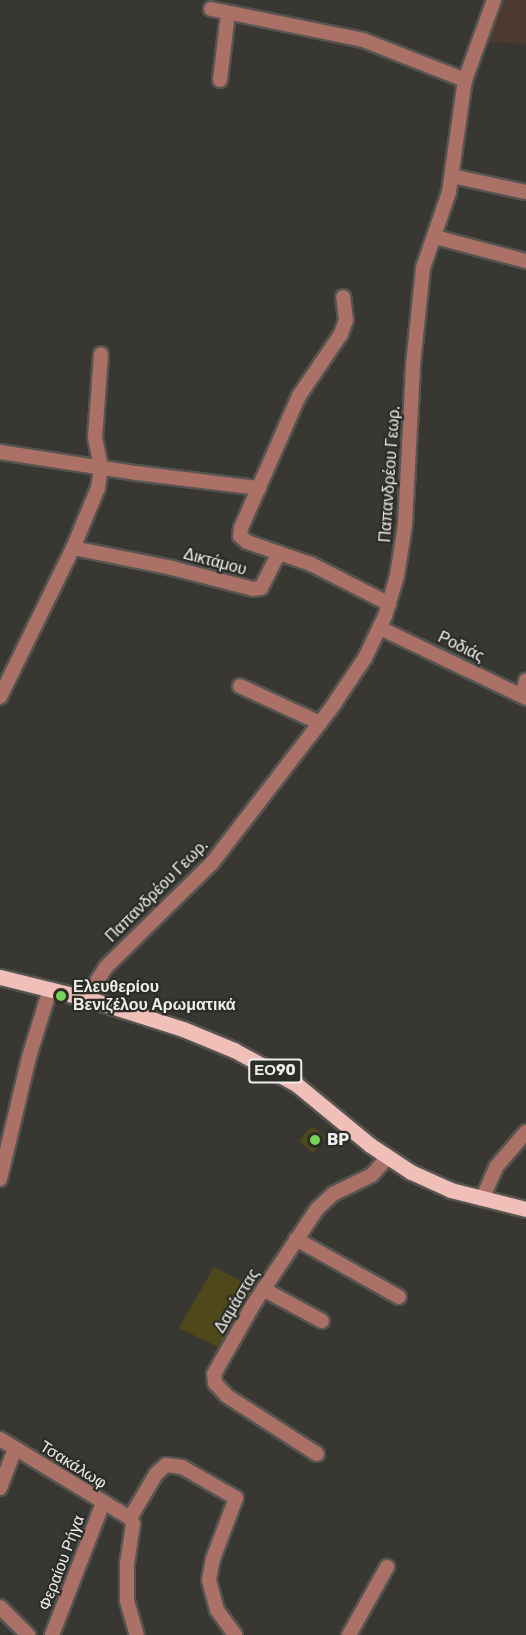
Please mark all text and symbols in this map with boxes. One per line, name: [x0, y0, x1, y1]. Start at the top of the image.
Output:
street label: Παπανδρέου Γεωρ.: [376, 405, 404, 543]
street label: Δικτάμου: [181, 544, 249, 580]
street label: Ροδιάς: [435, 628, 487, 666]
street label: Παπανδρέου Γεωρ.: [102, 836, 212, 946]
place label: Ελευθερίου Βενιζέλου Αρωματικά: [73, 977, 236, 1015]
marker: Ελευθερίου Βενιζέλου Αρωματικά: [54, 989, 68, 1003]
road number: ΕΟ90: [248, 1059, 302, 1083]
place label: BP: [327, 1130, 349, 1150]
marker: BP: [308, 1133, 322, 1147]
street label: Δαμάστας: [210, 1265, 264, 1337]
street label: Τσακάλωφ: [36, 1437, 110, 1493]
street label: Φεραίου Ρήγα: [35, 1513, 89, 1613]

